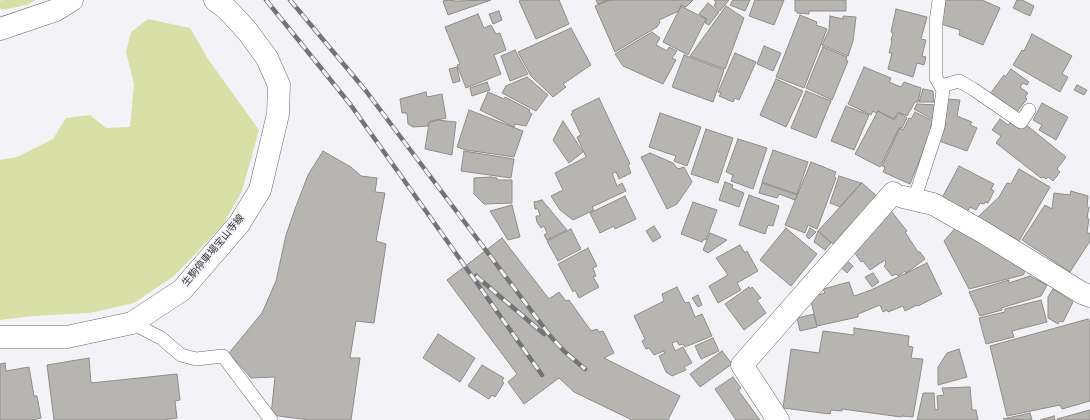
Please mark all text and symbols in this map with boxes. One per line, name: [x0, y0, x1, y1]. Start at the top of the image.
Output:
street label: 生駒停車場宝山寺線: [180, 213, 248, 289]

